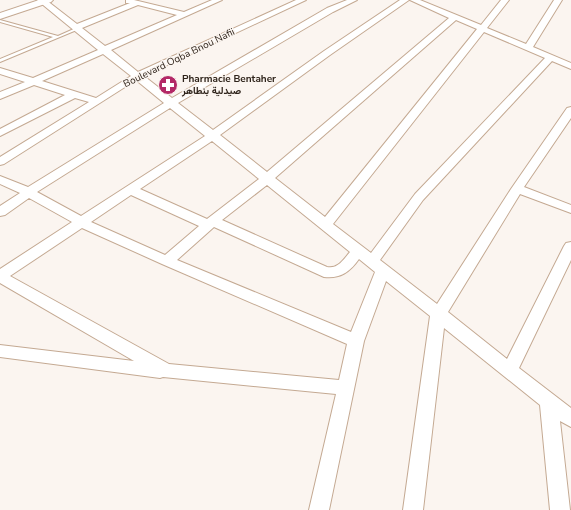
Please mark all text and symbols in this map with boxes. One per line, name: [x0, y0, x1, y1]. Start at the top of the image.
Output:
street label: Boulevard Oqba Bnou Nafii: [121, 25, 237, 91]
place label: Pharmacie Bentaher صيدلية بنطاهر: [181, 72, 276, 98]
pharmacy icon: Pharmacie Bentaher صيدلية بنطاهر: [157, 74, 179, 96]

